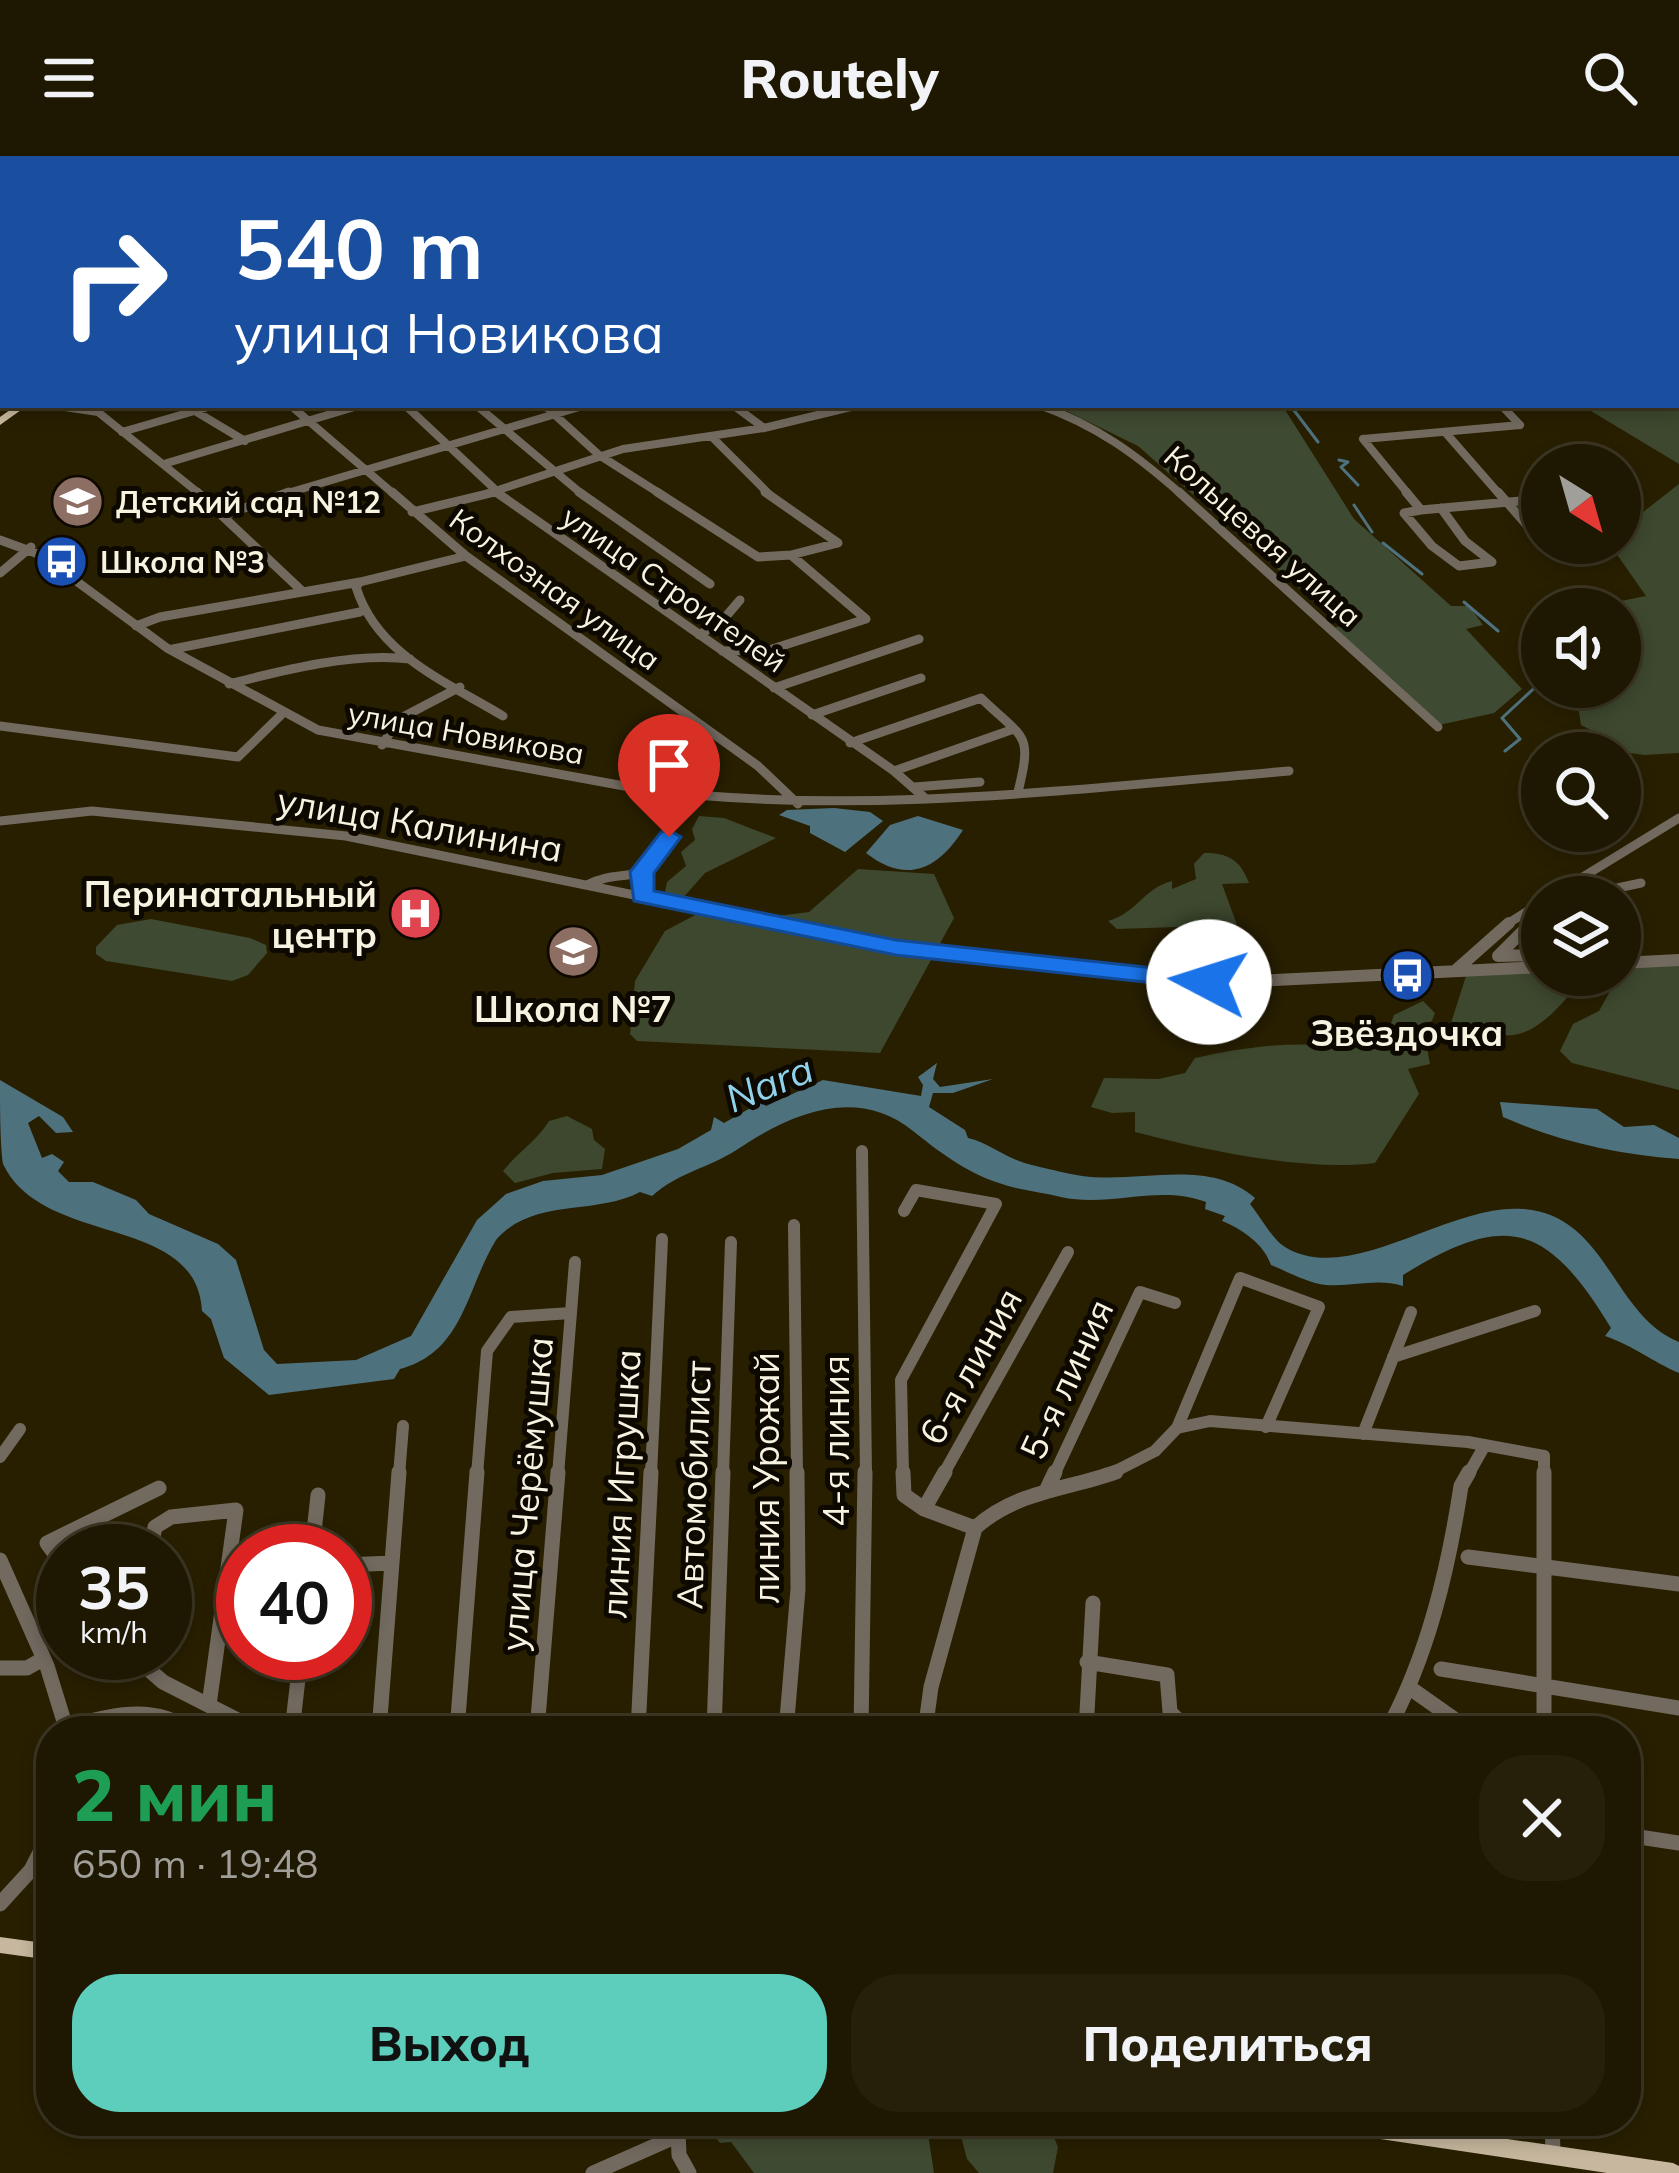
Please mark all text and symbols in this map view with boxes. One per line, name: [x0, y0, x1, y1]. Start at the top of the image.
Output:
text: Routely: [740, 44, 939, 112]
icon: menu: [36, 45, 102, 111]
icon: search: [1577, 45, 1643, 111]
text: 540 m: [234, 195, 484, 300]
icon: right: [36, 204, 192, 360]
text: улица Новикова: [234, 299, 664, 367]
street label: Кольцевая улица: [1156, 437, 1370, 635]
north arrow: [1521, 444, 1641, 564]
map controls: [1521, 444, 1641, 996]
school or university icon: Детский сад №12: [49, 474, 105, 530]
place label: Детский сад №12: [116, 483, 381, 521]
street label: улица Строителей: [554, 497, 794, 681]
street label: Колхозная улица: [442, 500, 668, 678]
bus stop icon: Школа №3: [33, 534, 89, 590]
place label: Школа №3: [100, 543, 265, 581]
button: sound: [1521, 588, 1641, 708]
street label: улица Новикова: [345, 694, 587, 772]
pin: [618, 714, 720, 837]
icon: arrive: [636, 732, 702, 798]
button: search: [1521, 732, 1641, 852]
street label: улица Калинина: [274, 777, 566, 871]
place label: Перинатальный центр: [84, 871, 377, 957]
button: layers: [1521, 876, 1641, 996]
hospital icon: Перинатальный центр: [388, 886, 444, 942]
position arrow: [1146, 919, 1272, 1045]
school or university icon: Школа №7: [545, 924, 601, 980]
bus stop icon: Звёздочка: [1379, 948, 1435, 1004]
place label: Школа №7: [474, 986, 672, 1031]
place label: Звёздочка: [1311, 1010, 1503, 1055]
water label: Nara: [718, 1043, 820, 1123]
street label: 6-я линия: [909, 1280, 1031, 1452]
street label: 5-я линия: [1009, 1292, 1123, 1466]
street label: улица Черёмушка: [490, 1335, 562, 1653]
street label: линия Игрушка: [590, 1348, 650, 1620]
street label: линия Урожай: [743, 1352, 788, 1604]
street label: 4-я линия: [813, 1355, 858, 1527]
street label: Автомобилист: [666, 1359, 720, 1610]
speed limit sign: 40: [216, 1524, 372, 1680]
text: 35: [78, 1549, 150, 1624]
text: km/h: [80, 1613, 148, 1651]
text: 2 мин: [72, 1749, 277, 1839]
button: close: [1479, 1755, 1605, 1881]
text: 650 m · 19:48: [72, 1839, 318, 1888]
button: Выход: [72, 1974, 827, 2112]
button: Поделиться: [851, 1974, 1605, 2112]

